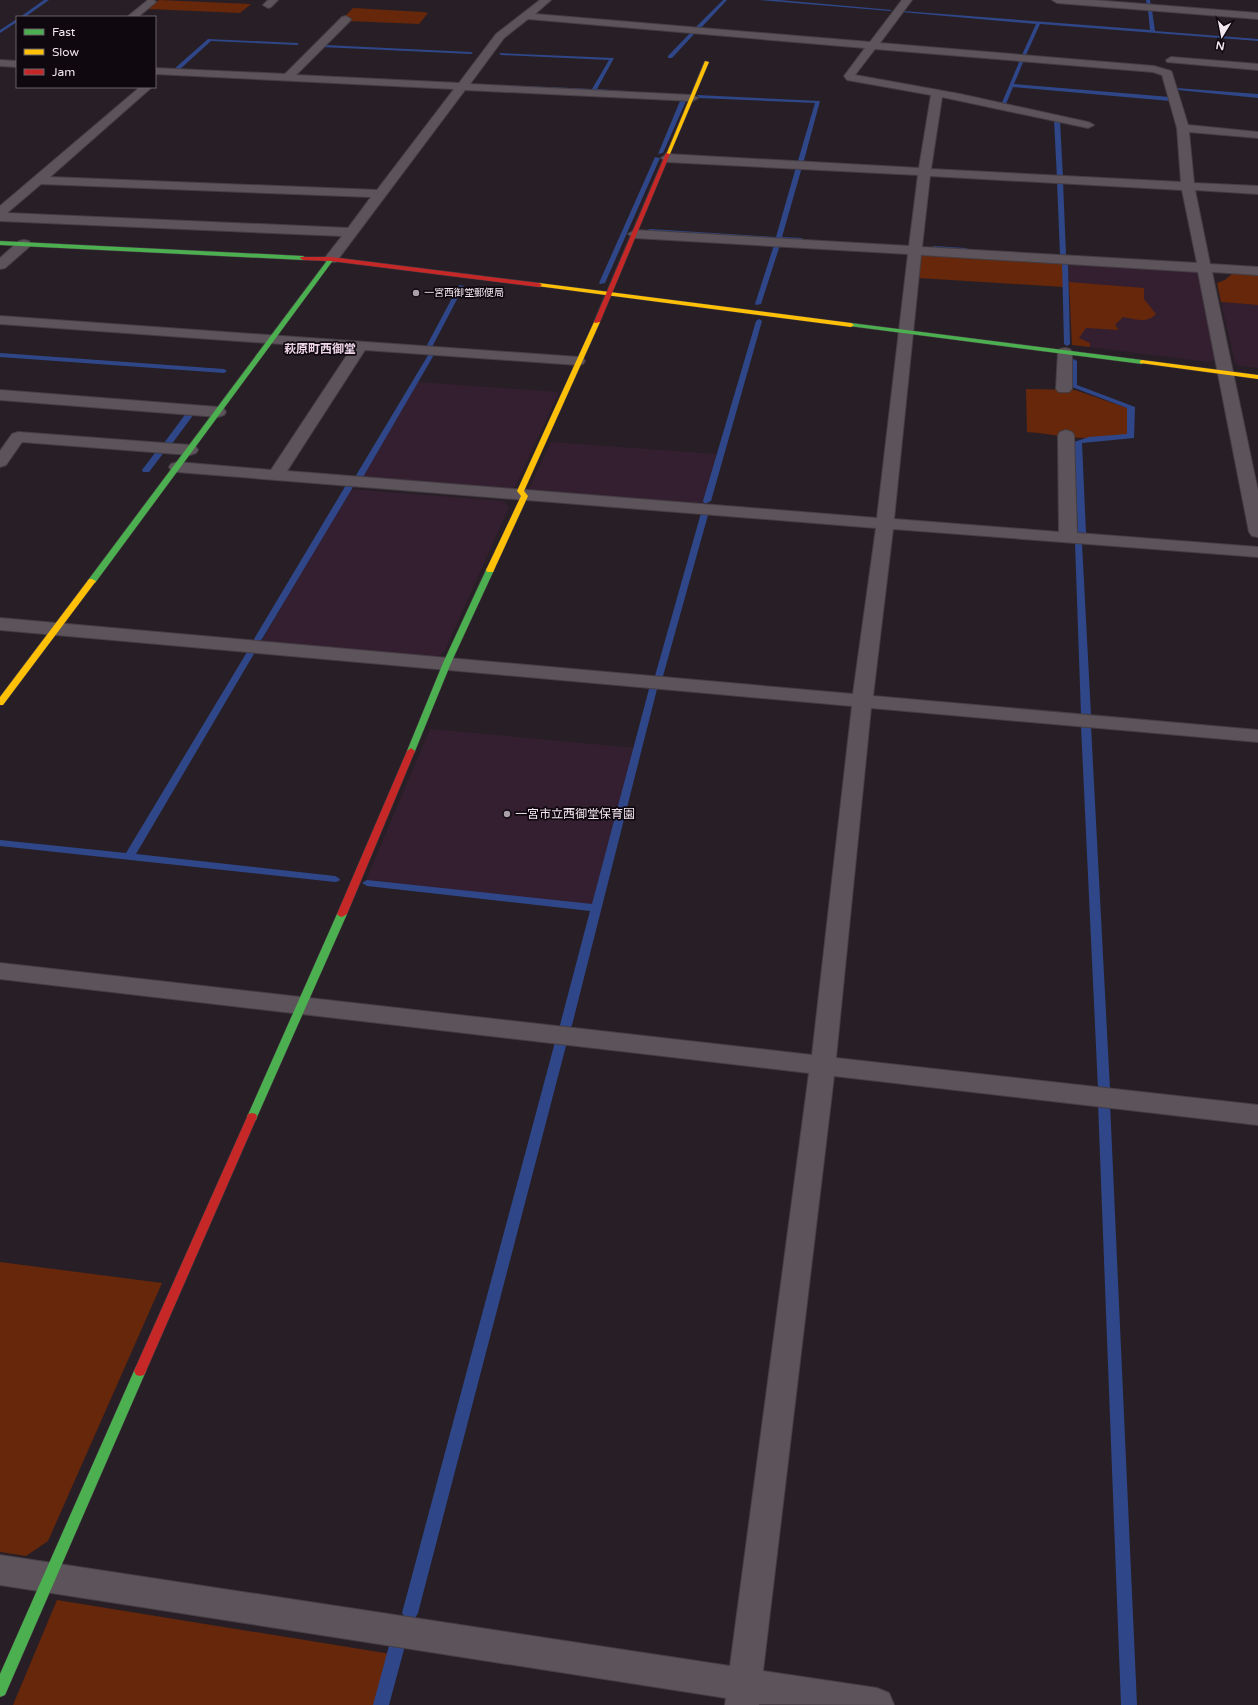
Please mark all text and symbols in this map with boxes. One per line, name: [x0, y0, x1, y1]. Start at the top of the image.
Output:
legend: [16, 16, 156, 88]
north arrow: [1202, 16, 1242, 56]
text: Fast: [52, 25, 76, 39]
text: N: [1215, 38, 1226, 53]
text: Slow: [52, 45, 79, 59]
text: Jam: [52, 65, 75, 79]
place label: 一宮西御堂郵便局: [424, 287, 504, 299]
marker: 一宮西御堂郵便局: [411, 288, 421, 298]
district label: 萩原町西御堂: [284, 342, 356, 356]
place label: 一宮市立西御堂保育園: [515, 807, 635, 821]
marker: 一宮市立西御堂保育園: [502, 809, 512, 819]

